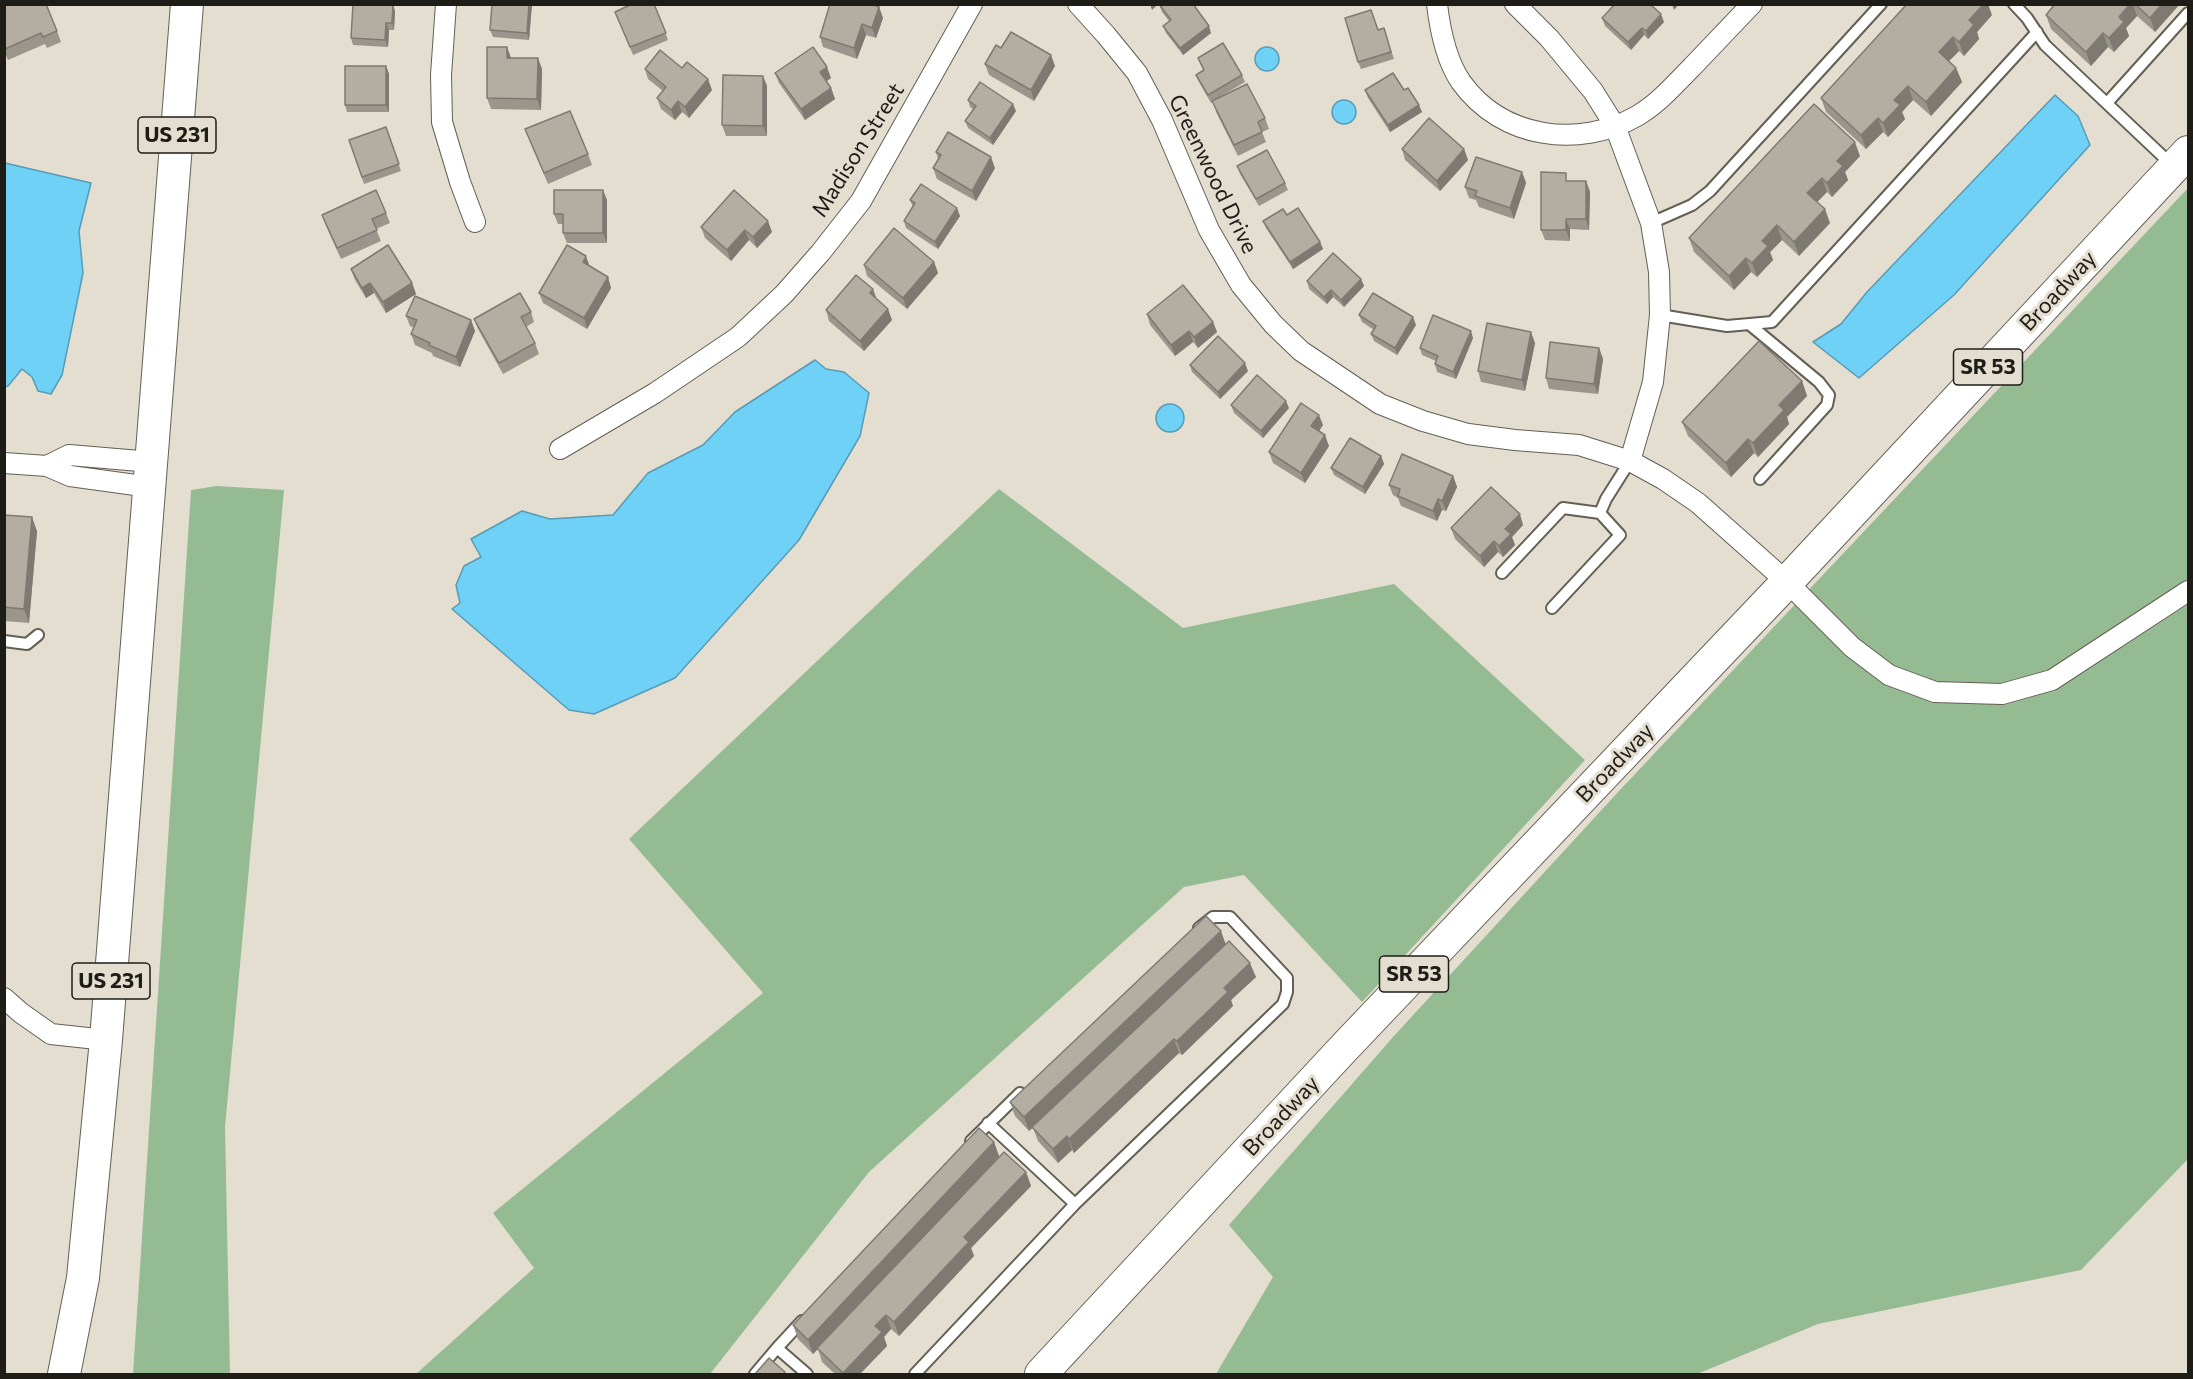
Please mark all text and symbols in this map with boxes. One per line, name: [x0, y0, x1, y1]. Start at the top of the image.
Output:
street label: Madison Street: [806, 78, 910, 222]
street label: Greenwood Drive: [1163, 90, 1263, 258]
road number: US 231: [138, 117, 216, 153]
street label: Broadway: [2014, 245, 2102, 337]
road number: SR 53: [1954, 349, 2022, 385]
street label: Broadway: [1571, 718, 1659, 808]
road number: SR 53: [1380, 956, 1448, 992]
road number: US 231: [72, 963, 150, 999]
street label: Broadway: [1237, 1070, 1325, 1162]

